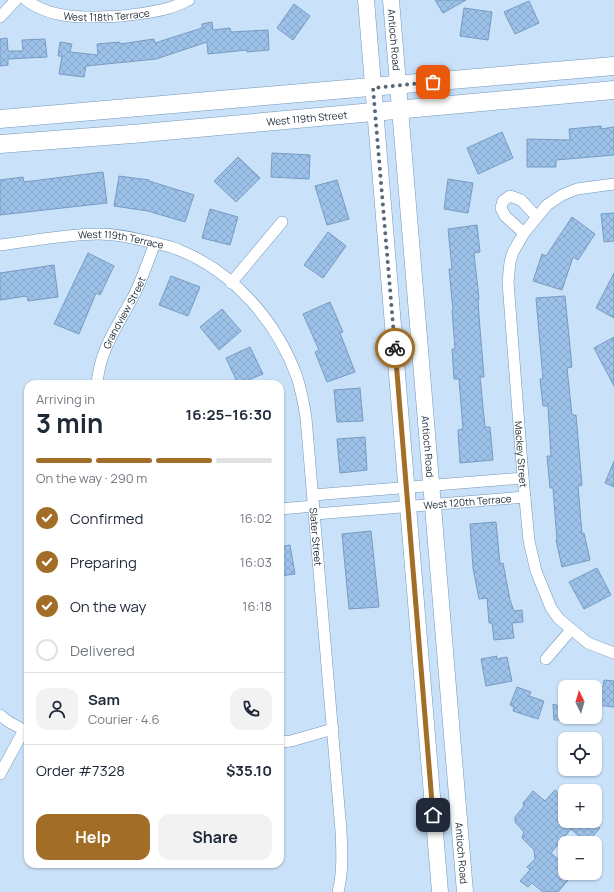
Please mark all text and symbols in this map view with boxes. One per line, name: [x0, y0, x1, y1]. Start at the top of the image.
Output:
street label: West 118th Terrace: [63, 6, 151, 24]
street label: Antioch Road: [385, 8, 404, 71]
pin: [416, 65, 450, 99]
icon: bag: [422, 71, 444, 93]
street label: West 119th Street: [266, 107, 348, 129]
street label: West 119th Terrace: [78, 227, 165, 252]
street label: Grandview Street: [99, 274, 149, 351]
courier: [375, 328, 415, 368]
icon: bike: [384, 337, 406, 359]
text: Arriving in: [36, 390, 95, 408]
text: 16:25–16:30: [186, 404, 272, 425]
text: 3 min: [36, 405, 103, 441]
street label: Antioch Road: [419, 415, 438, 478]
street label: Mackey Street: [512, 420, 531, 488]
text: On the way · 290 m: [36, 469, 147, 487]
street label: West 120th Terrace: [423, 491, 512, 512]
icon: check: [36, 507, 58, 529]
street label: Slater Street: [307, 507, 326, 567]
text: Confirmed: [70, 508, 143, 529]
text: 16:02: [240, 509, 272, 527]
icon: check: [36, 551, 58, 573]
text: Preparing: [70, 552, 137, 573]
text: 16:03: [240, 553, 272, 571]
icon: check: [36, 595, 58, 617]
text: On the way: [70, 596, 146, 617]
text: 16:18: [242, 597, 272, 615]
text: Delivered: [70, 640, 135, 661]
north arrow: [558, 680, 602, 724]
map controls: [558, 680, 602, 880]
button: person: [36, 688, 78, 730]
button: phone: [230, 688, 272, 730]
text: Sam: [88, 689, 120, 710]
text: Courier · 4.6: [88, 710, 160, 728]
button: locate: [558, 732, 602, 776]
text: Order #7328: [36, 760, 125, 781]
text: $35.10: [226, 760, 272, 781]
button: +: [558, 784, 602, 828]
pin: [416, 798, 450, 832]
icon: home: [422, 804, 444, 826]
button: Help: [36, 814, 150, 860]
button: Share: [158, 814, 272, 860]
street label: Antioch Road: [452, 822, 471, 885]
button: −: [558, 836, 602, 880]

